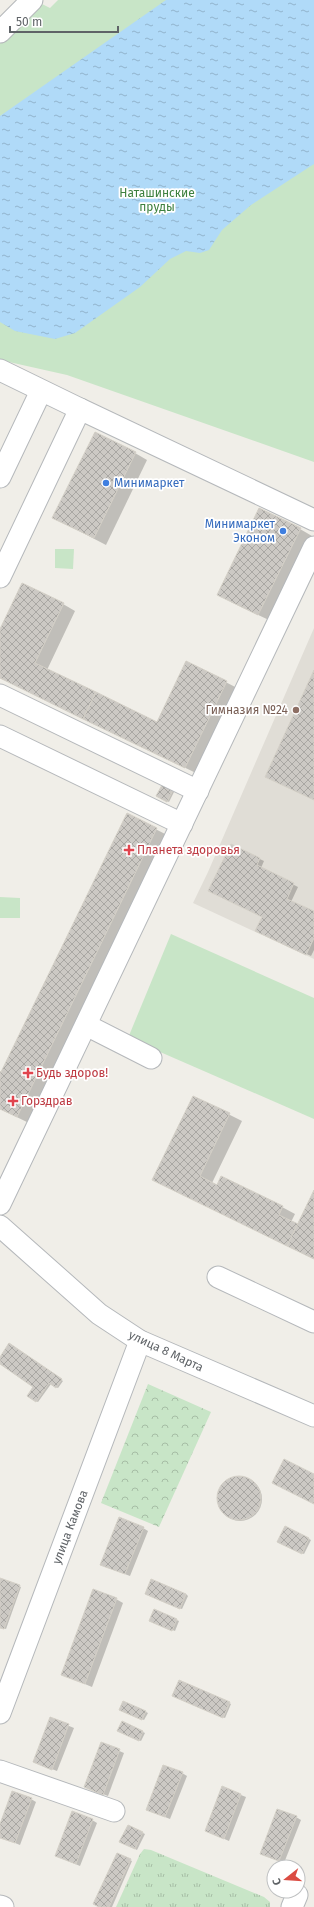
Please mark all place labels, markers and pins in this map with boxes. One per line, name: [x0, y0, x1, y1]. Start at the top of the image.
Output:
place label: Минимаркет: [114, 476, 185, 490]
marker: Минимаркет: [101, 478, 111, 488]
place label: Минимаркет Эконом: [205, 517, 276, 545]
marker: Минимаркет Эконом: [278, 526, 288, 536]
place label: Гимназия №24: [206, 703, 289, 717]
marker: Гимназия №24: [291, 705, 301, 715]
place label: Планета здоровья: [137, 843, 240, 857]
marker: Планета здоровья: [124, 845, 134, 855]
place label: Будь здоров!: [36, 1066, 108, 1080]
marker: Будь здоров!: [23, 1068, 33, 1078]
place label: Горздрав: [21, 1094, 73, 1108]
marker: Горздрав: [8, 1096, 18, 1106]

